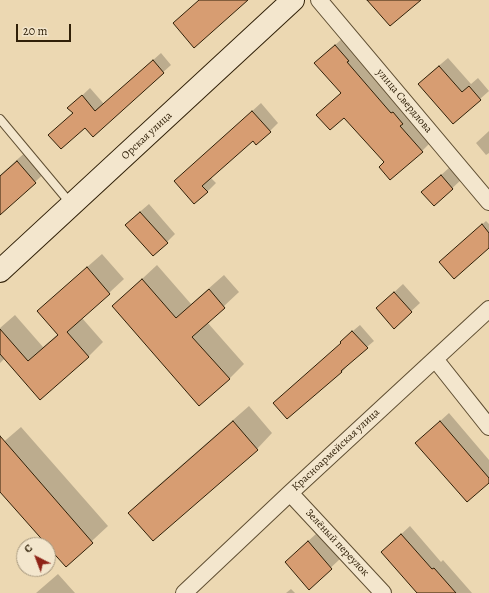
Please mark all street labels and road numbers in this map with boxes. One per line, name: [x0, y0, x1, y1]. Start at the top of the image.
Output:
street label: улица Свердлова: [373, 66, 435, 136]
street label: Орская улица: [119, 109, 175, 163]
street label: Красноармейская улица: [289, 406, 383, 494]
street label: Зелёный переулок: [302, 507, 372, 579]

